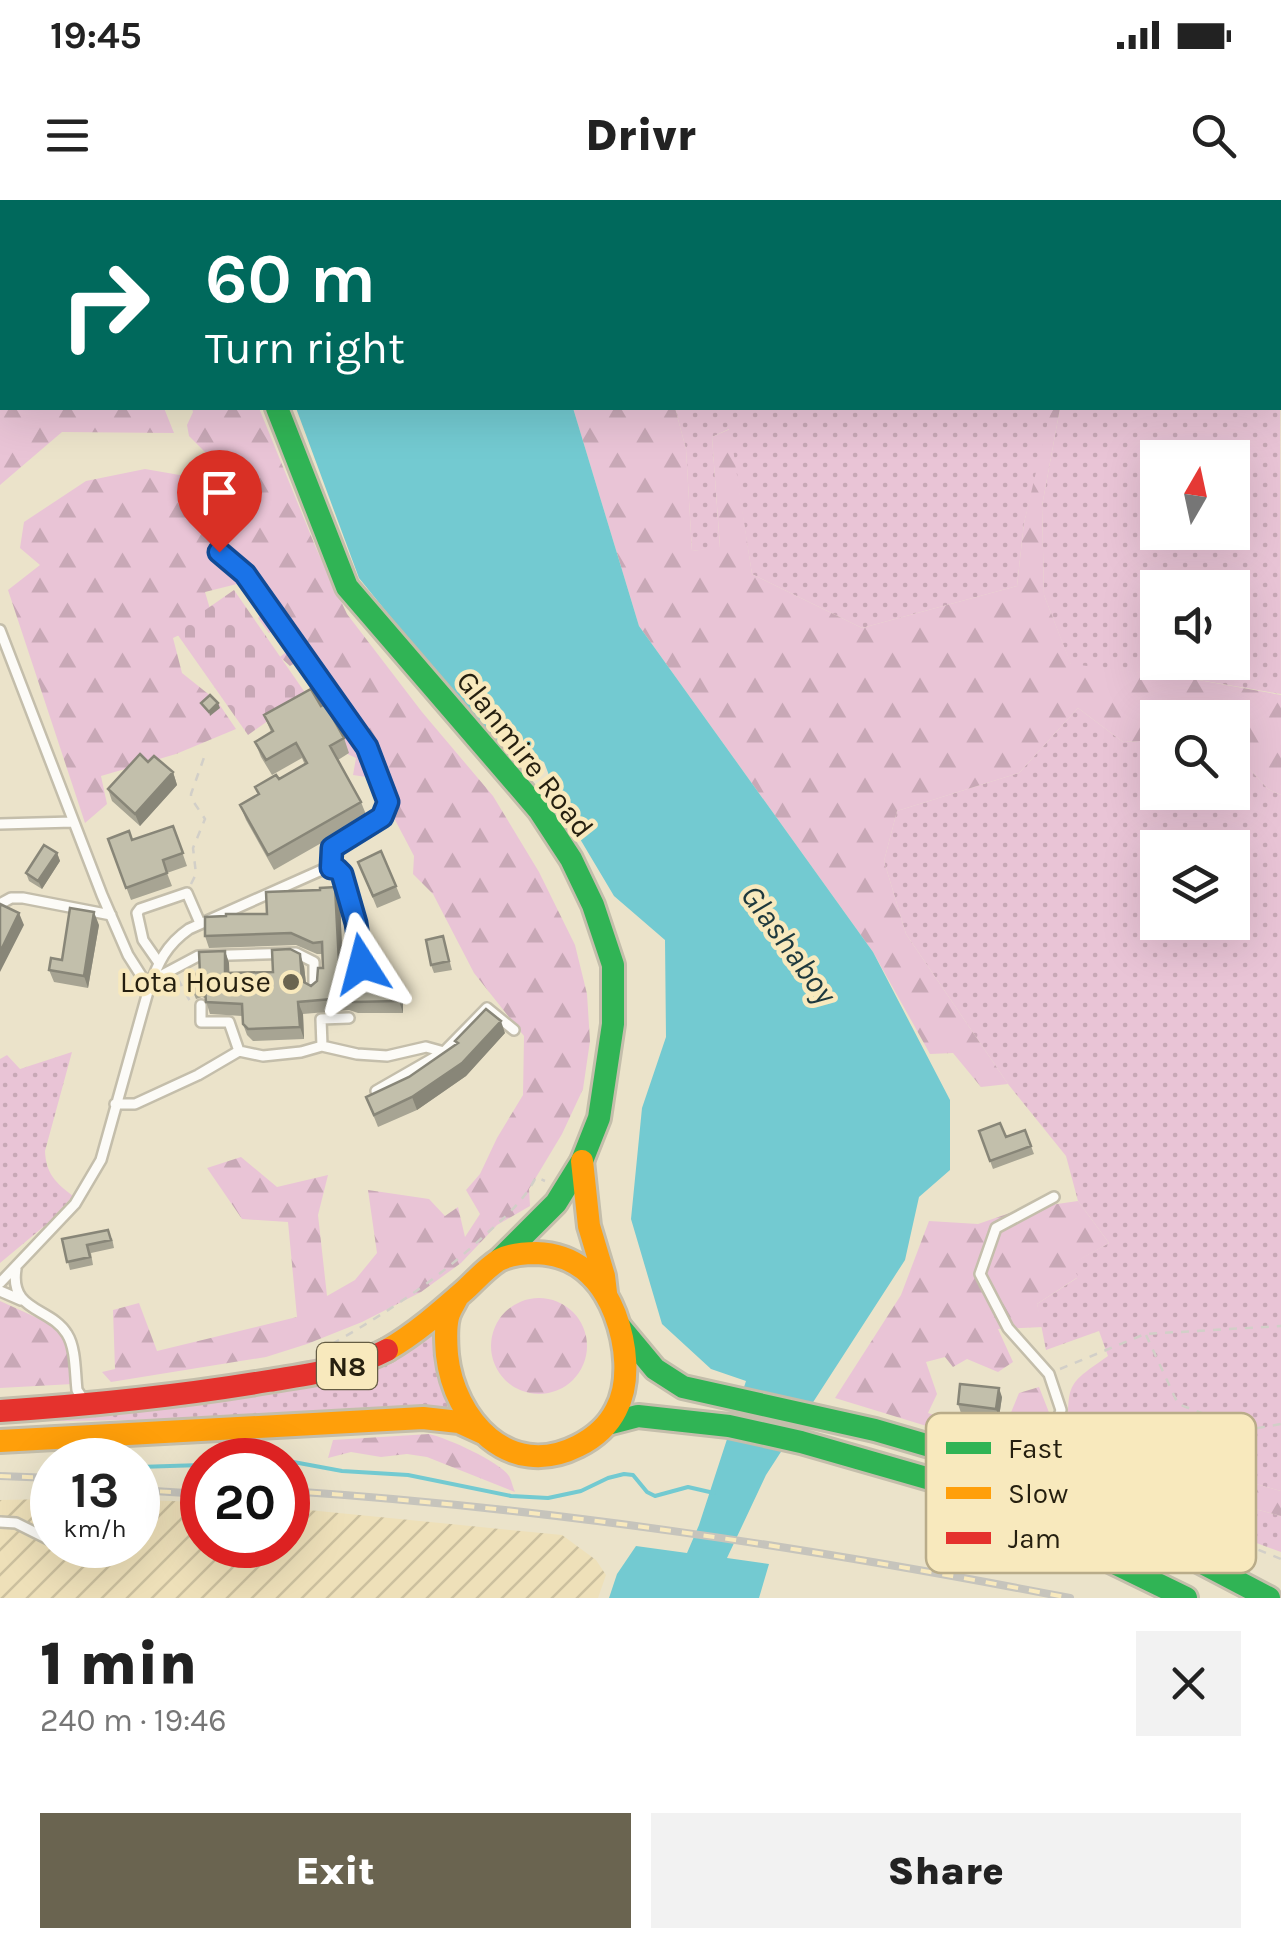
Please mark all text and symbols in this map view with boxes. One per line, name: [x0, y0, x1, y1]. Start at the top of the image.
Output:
text: 19:45: [50, 13, 142, 58]
icon: menu: [40, 108, 95, 163]
icon: search: [1186, 108, 1241, 163]
text: Drivr: [585, 109, 696, 161]
text: 60 m: [205, 238, 376, 320]
icon: right: [40, 240, 170, 370]
text: Turn right: [205, 322, 405, 374]
north arrow: [1140, 440, 1250, 550]
map controls: [1140, 440, 1250, 940]
pin: [177, 450, 262, 553]
icon: arrive: [192, 465, 247, 520]
button: sound: [1140, 570, 1250, 680]
street label: Glanmire Road: [449, 663, 601, 845]
button: search: [1140, 700, 1250, 810]
button: layers: [1140, 830, 1250, 940]
water label: Glashaboy: [733, 878, 845, 1012]
position arrow: [310, 912, 414, 1016]
place label: Lota House: [120, 964, 271, 1000]
marker: Lota House: [280, 971, 302, 993]
road number: N8: [317, 1343, 377, 1389]
legend: [926, 1413, 1256, 1573]
text: Fast: [1008, 1432, 1063, 1465]
speed limit sign: 20: [180, 1438, 310, 1568]
text: 13: [71, 1461, 119, 1520]
text: Slow: [1008, 1477, 1068, 1510]
text: km/h: [63, 1514, 127, 1543]
text: Jam: [1008, 1522, 1061, 1555]
text: 1 min: [40, 1629, 197, 1699]
button: close: [1136, 1631, 1241, 1736]
text: 240 m · 19:46: [40, 1702, 227, 1739]
button: Exit: [40, 1813, 631, 1928]
button: Share: [651, 1813, 1241, 1928]

